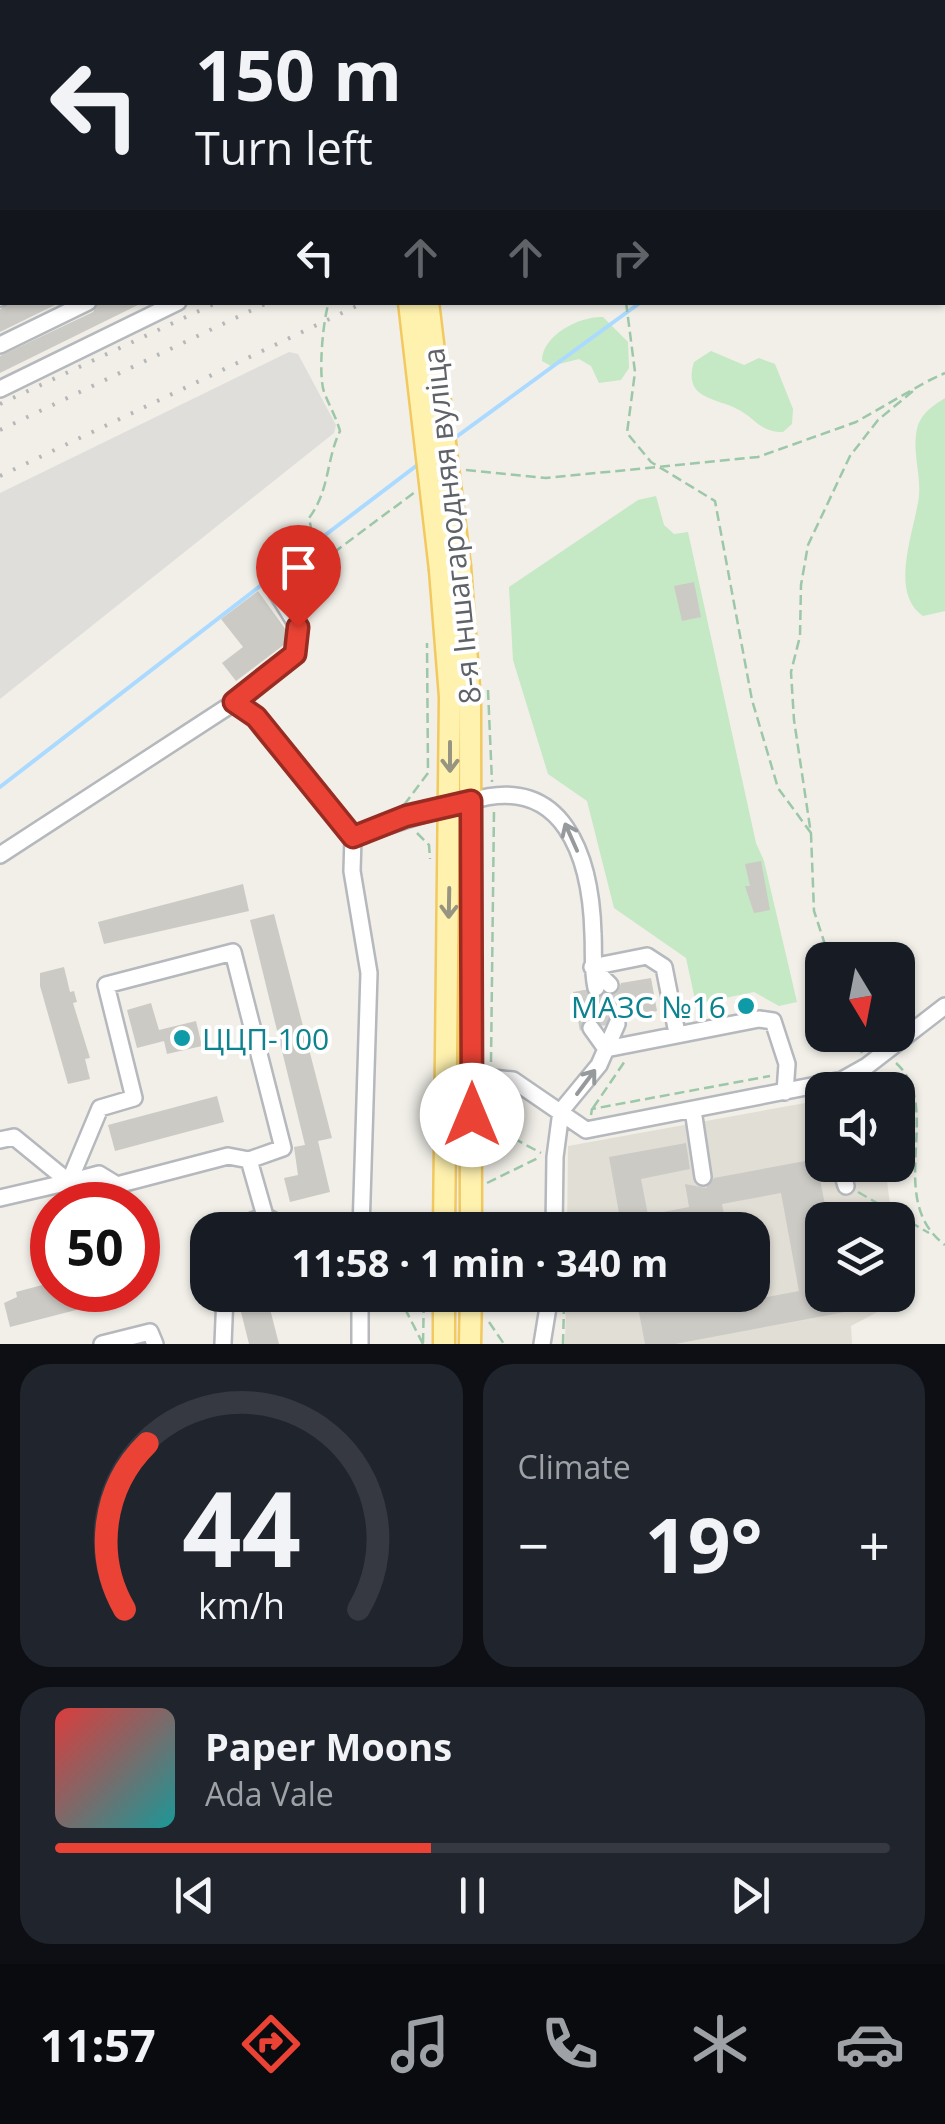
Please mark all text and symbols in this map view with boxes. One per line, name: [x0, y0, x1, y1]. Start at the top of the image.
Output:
text: 150 m: [195, 26, 402, 122]
icon: left: [30, 40, 160, 170]
text: Turn left: [195, 117, 373, 178]
icon: left: [288, 230, 343, 285]
icon: ahead: [393, 230, 448, 285]
icon: ahead: [498, 230, 553, 285]
icon: right: [603, 230, 658, 285]
street label: 8-я Іншагародняя вуліца: [412, 346, 490, 706]
pin: [256, 525, 341, 628]
icon: arrive: [271, 540, 326, 595]
one-way arrow: [440, 740, 460, 773]
one-way arrow: [561, 822, 579, 853]
one-way arrow: [439, 887, 458, 919]
north arrow: [805, 942, 915, 1052]
map controls: [805, 942, 915, 1312]
place label: МАЗС №16: [571, 986, 726, 1027]
marker: МАЗС №16: [735, 995, 757, 1017]
place label: ЦЦП-100: [202, 1018, 329, 1059]
marker: ЦЦП-100: [171, 1027, 193, 1049]
position arrow: [420, 1063, 524, 1167]
one-way arrow: [575, 1069, 596, 1096]
button: sound: [805, 1072, 915, 1182]
speed limit sign: 50: [30, 1182, 160, 1312]
button: layers: [805, 1202, 915, 1312]
text: 11:58 · 1 min · 340 m: [292, 1236, 668, 1288]
text: Climate: [518, 1445, 631, 1488]
text: 44: [182, 1456, 301, 1597]
text: 19°: [645, 1493, 763, 1595]
text: −: [518, 1507, 549, 1582]
text: +: [859, 1507, 890, 1582]
text: km/h: [198, 1581, 285, 1629]
text: Paper Moons: [205, 1720, 452, 1772]
text: Ada Vale: [205, 1772, 334, 1815]
icon: previous: [167, 1868, 222, 1923]
icon: pause: [445, 1868, 500, 1923]
icon: next: [723, 1868, 778, 1923]
icon: directions: [236, 2009, 306, 2079]
icon: music: [385, 2009, 455, 2079]
icon: phone: [535, 2009, 605, 2079]
icon: climate: [685, 2009, 755, 2079]
icon: car: [835, 2009, 905, 2079]
text: 11:57: [40, 2014, 156, 2075]

